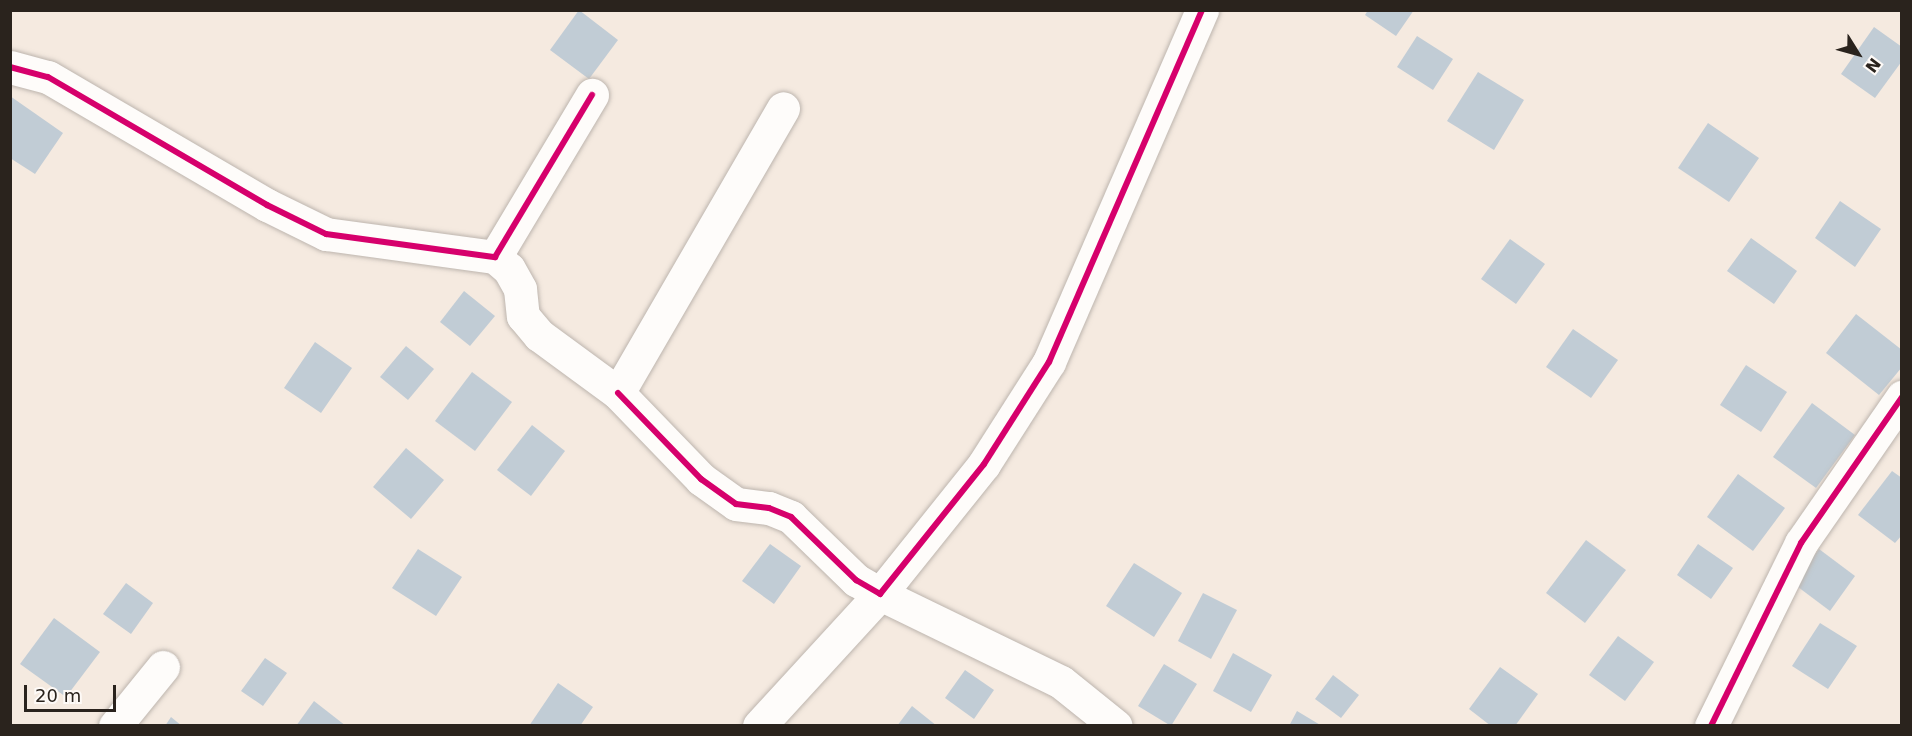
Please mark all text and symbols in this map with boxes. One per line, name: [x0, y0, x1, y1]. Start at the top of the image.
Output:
north arrow: [1828, 24, 1888, 84]
text: N: [1861, 54, 1884, 76]
scale bar: [27, 673, 118, 711]
text: 20 m: [35, 685, 81, 706]

